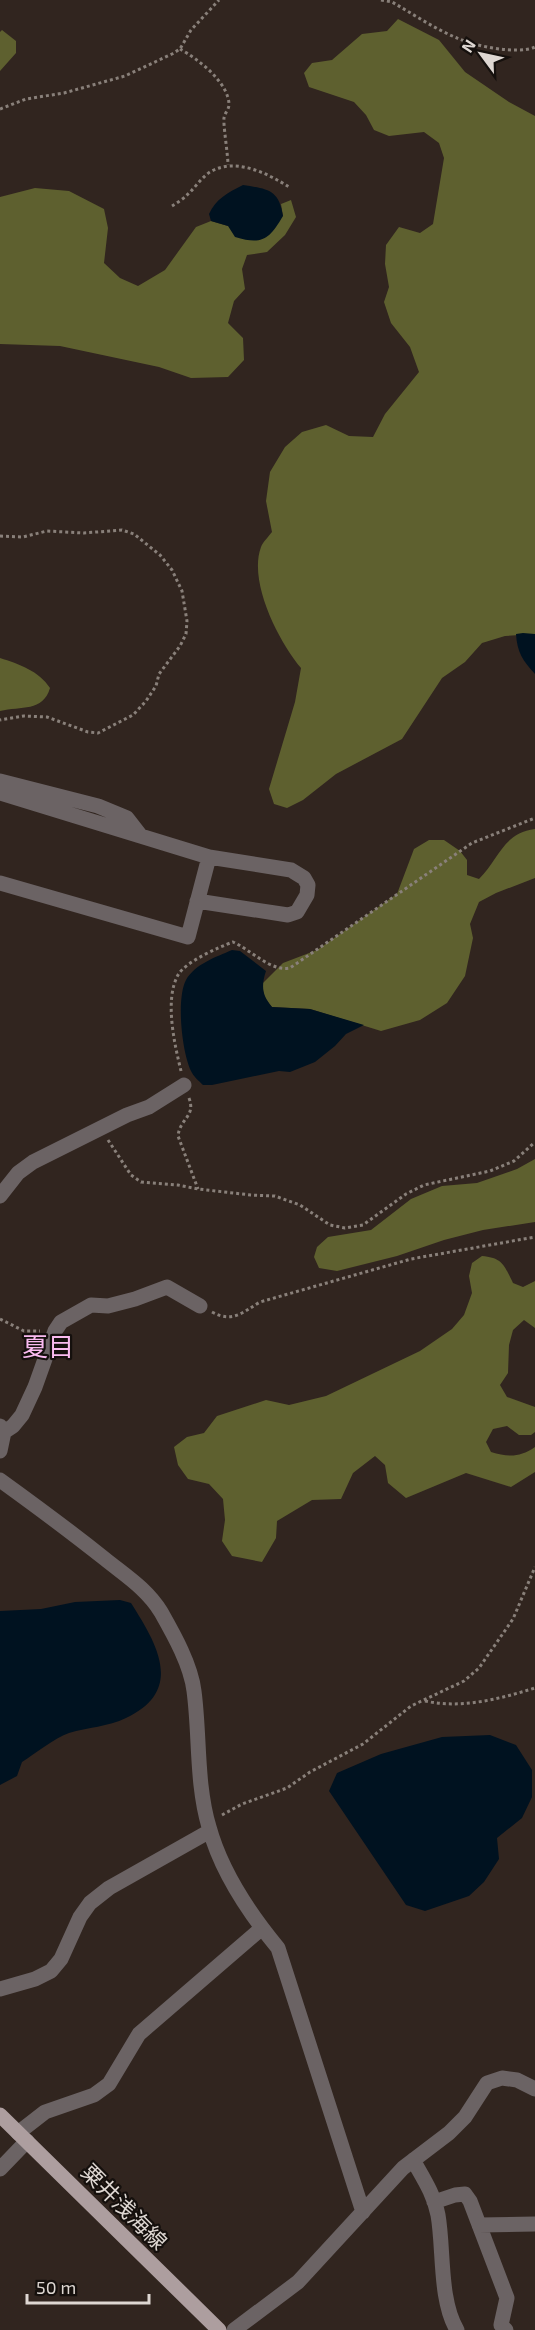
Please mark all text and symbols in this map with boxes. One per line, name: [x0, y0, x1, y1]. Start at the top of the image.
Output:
north arrow: [451, 24, 511, 84]
text: N: [457, 36, 479, 56]
district label: 夏目: [22, 1330, 74, 1361]
street label: 粟井浅海線: [77, 2158, 173, 2254]
scale bar: [27, 2267, 148, 2305]
text: 50 m: [36, 2276, 76, 2298]

